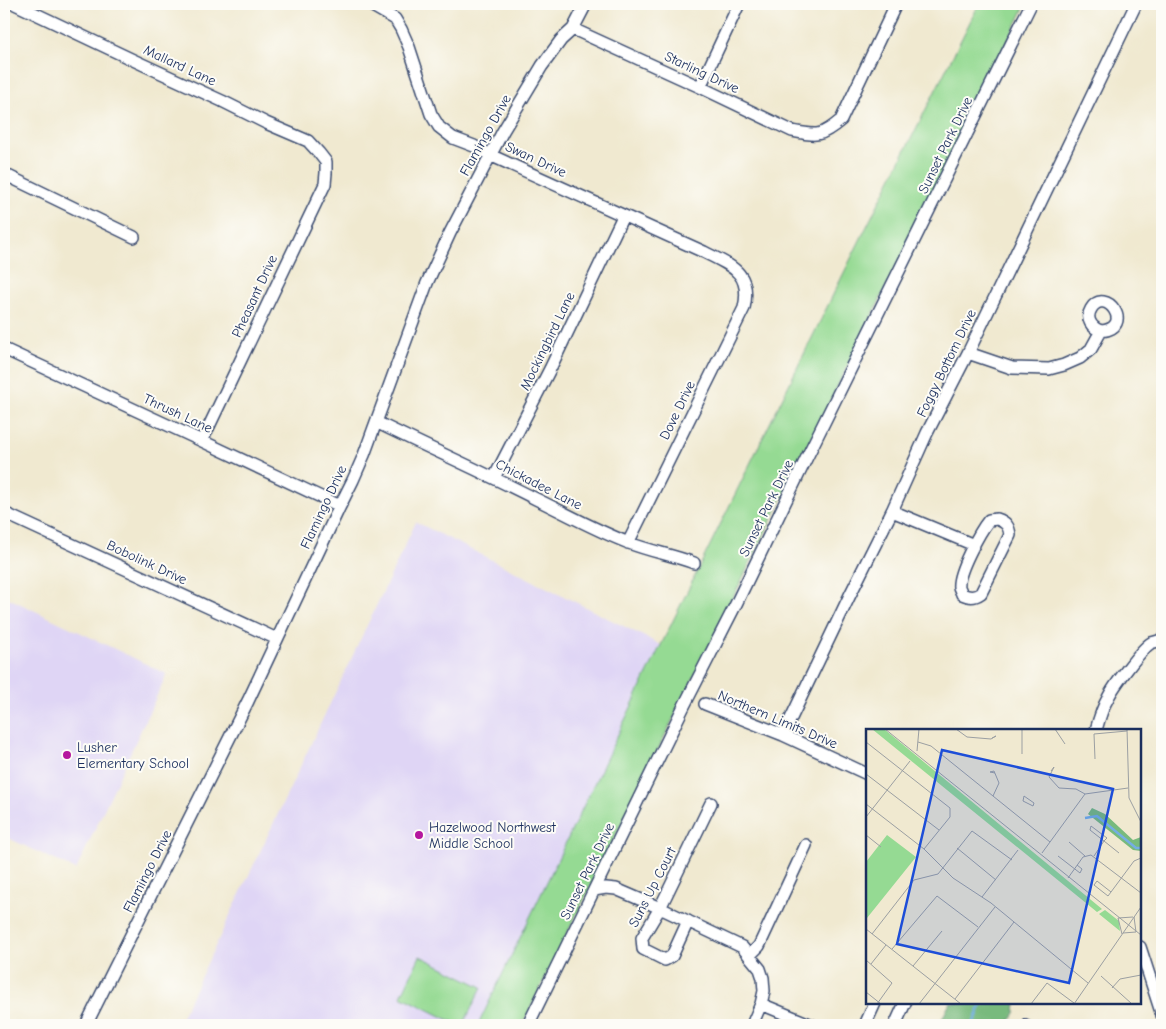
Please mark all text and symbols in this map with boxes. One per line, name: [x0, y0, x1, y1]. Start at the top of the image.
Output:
street label: Mallard Lane: [141, 41, 219, 90]
street label: Starling Drive: [662, 48, 742, 97]
street label: Flamingo Drive: [456, 92, 515, 179]
street label: Sunset Park Drive: [915, 94, 976, 196]
street label: Swan Drive: [502, 138, 569, 181]
street label: Pheasant Drive: [228, 252, 281, 340]
street label: Mockingbird Lane: [516, 289, 579, 393]
street label: Foggy Bottom Drive: [913, 307, 980, 420]
street label: Dove Drive: [656, 378, 699, 442]
street label: Thrush Lane: [141, 390, 215, 437]
street label: Chickadee Lane: [493, 455, 585, 513]
street label: Sunset Park Drive: [736, 457, 797, 559]
street label: Flamingo Drive: [297, 463, 350, 552]
street label: Bobolink Drive: [104, 536, 190, 588]
street label: Northern Limits Drive: [715, 687, 840, 752]
inset map: [866, 729, 1141, 1004]
place label: Lusher Elementary School: [77, 739, 189, 772]
marker: Lusher Elementary School: [61, 749, 73, 761]
place label: Hazelwood Northwest Middle School: [429, 819, 557, 852]
street label: Sunset Park Drive: [557, 820, 618, 922]
street label: Flamingo Drive: [119, 827, 176, 915]
marker: Hazelwood Northwest Middle School: [413, 829, 425, 841]
street label: Suns Up Court: [625, 843, 680, 930]

